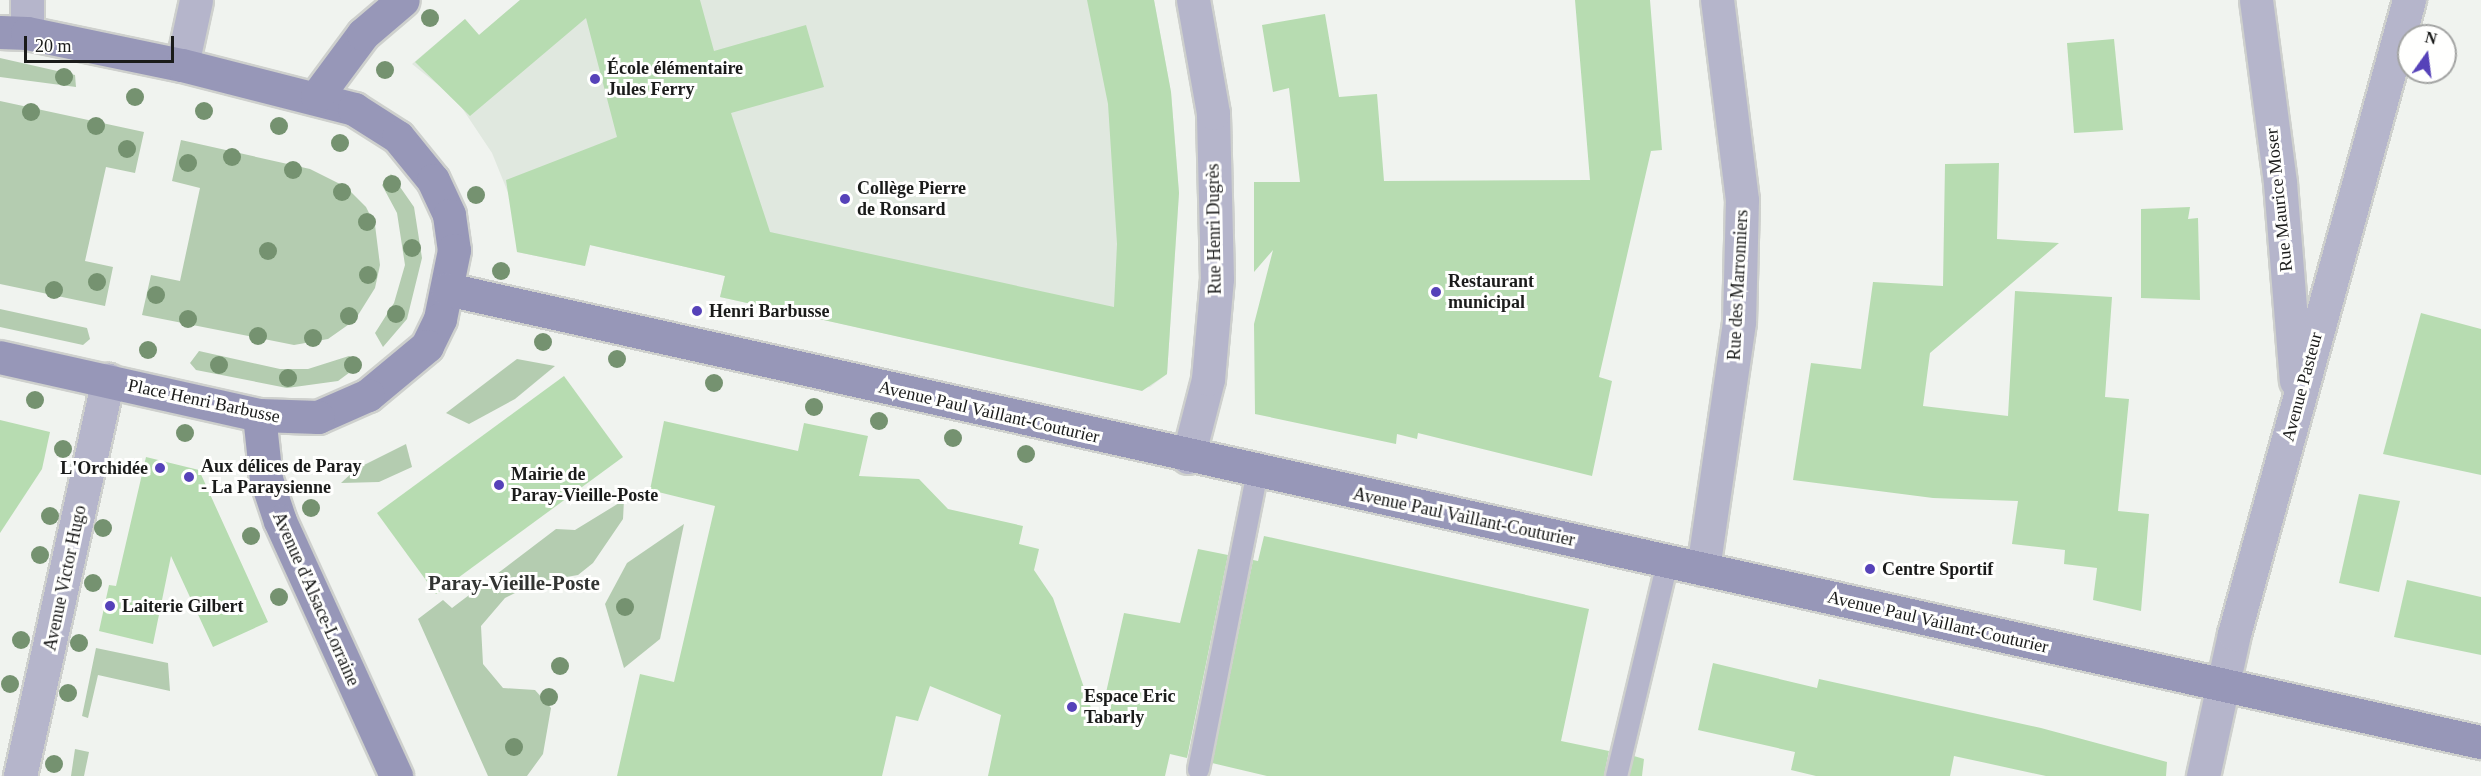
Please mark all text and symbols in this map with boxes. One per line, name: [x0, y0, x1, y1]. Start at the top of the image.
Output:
scale bar: [27, 24, 177, 62]
north arrow: [2397, 24, 2457, 84]
text: N: [2423, 28, 2439, 48]
text: 20 m: [35, 36, 72, 56]
place label: École élémentaire Jules Ferry: [607, 58, 743, 100]
marker: École élémentaire Jules Ferry: [588, 72, 602, 86]
street label: Rue Maurice Moser: [2261, 127, 2297, 273]
street label: Rue Henri Dugrès: [1202, 163, 1226, 295]
place label: Collège Pierre de Ronsard: [857, 178, 966, 220]
marker: Collège Pierre de Ronsard: [838, 192, 852, 206]
street label: Rue des Marronniers: [1723, 209, 1753, 361]
place label: Restaurant municipal: [1448, 271, 1534, 314]
marker: Restaurant municipal: [1429, 285, 1443, 299]
place label: Henri Barbusse: [709, 300, 830, 322]
marker: Henri Barbusse: [690, 304, 704, 318]
street label: Avenue Pasteur: [2277, 330, 2327, 444]
street label: Place Henri Barbusse: [126, 374, 282, 428]
street label: Avenue Paul Vaillant-Couturier: [876, 376, 1102, 448]
place label: Aux délices de Paray - La Paraysienne: [201, 456, 361, 498]
place label: L'Orchidée: [60, 457, 148, 479]
marker: L'Orchidée: [153, 461, 167, 475]
place label: Mairie de Paray-Vieille-Poste: [511, 464, 658, 506]
marker: Aux délices de Paray - La Paraysienne: [182, 470, 196, 484]
marker: Mairie de Paray-Vieille-Poste: [492, 478, 506, 492]
street label: Avenue Paul Vaillant-Couturier: [1351, 483, 1577, 551]
street label: Avenue Victor Hugo: [39, 503, 91, 653]
street label: Avenue d'Alsace-Lorraine: [268, 509, 364, 689]
place label: Centre Sportif: [1882, 558, 1993, 580]
marker: Centre Sportif: [1863, 562, 1877, 576]
district label: Paray-Vieille-Poste: [428, 570, 600, 596]
street label: Avenue Paul Vaillant-Couturier: [1825, 586, 2051, 658]
place label: Laiterie Gilbert: [122, 595, 243, 617]
marker: Laiterie Gilbert: [103, 599, 117, 613]
place label: Espace Eric Tabarly: [1084, 686, 1175, 728]
marker: Espace Eric Tabarly: [1065, 700, 1079, 714]

